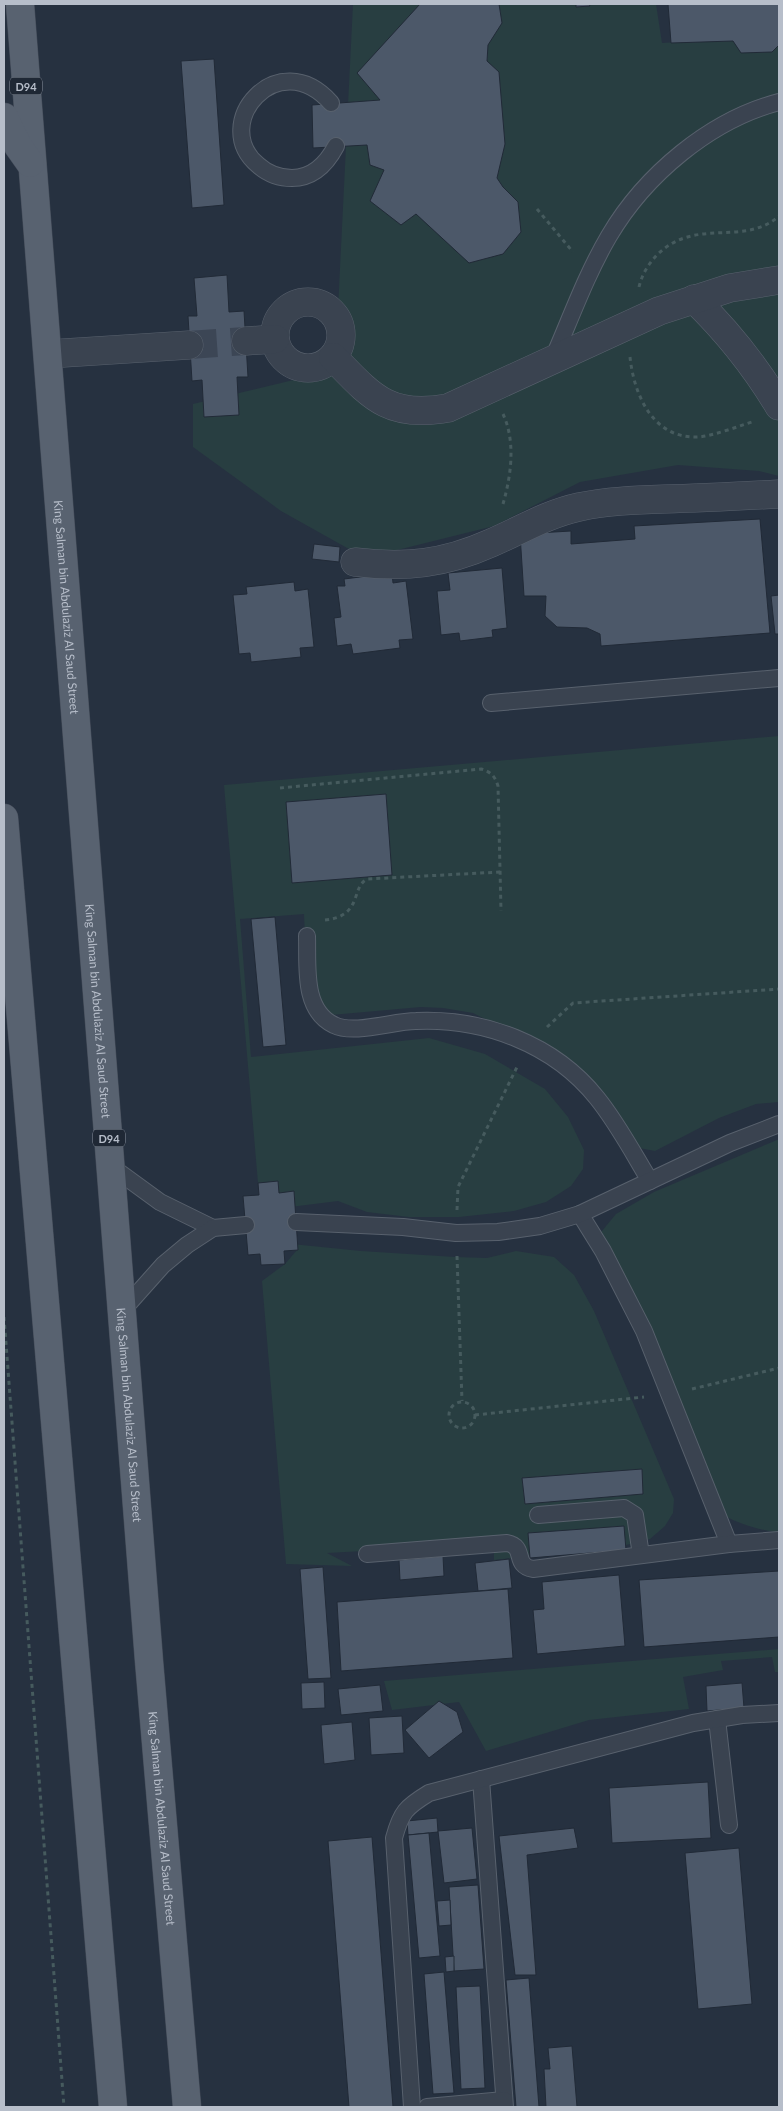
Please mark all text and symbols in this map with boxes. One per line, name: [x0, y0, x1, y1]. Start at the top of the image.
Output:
road number: D94: [10, 78, 42, 94]
street label: King Salman bin Abdulaziz Al Saud Street: [51, 499, 83, 716]
street label: King Salman bin Abdulaziz Al Saud Street: [83, 903, 114, 1119]
road number: D94: [93, 1130, 125, 1146]
street label: King Salman bin Abdulaziz Al Saud Street: [114, 1307, 146, 1523]
street label: King Salman bin Abdulaziz Al Saud Street: [146, 1711, 179, 1927]

